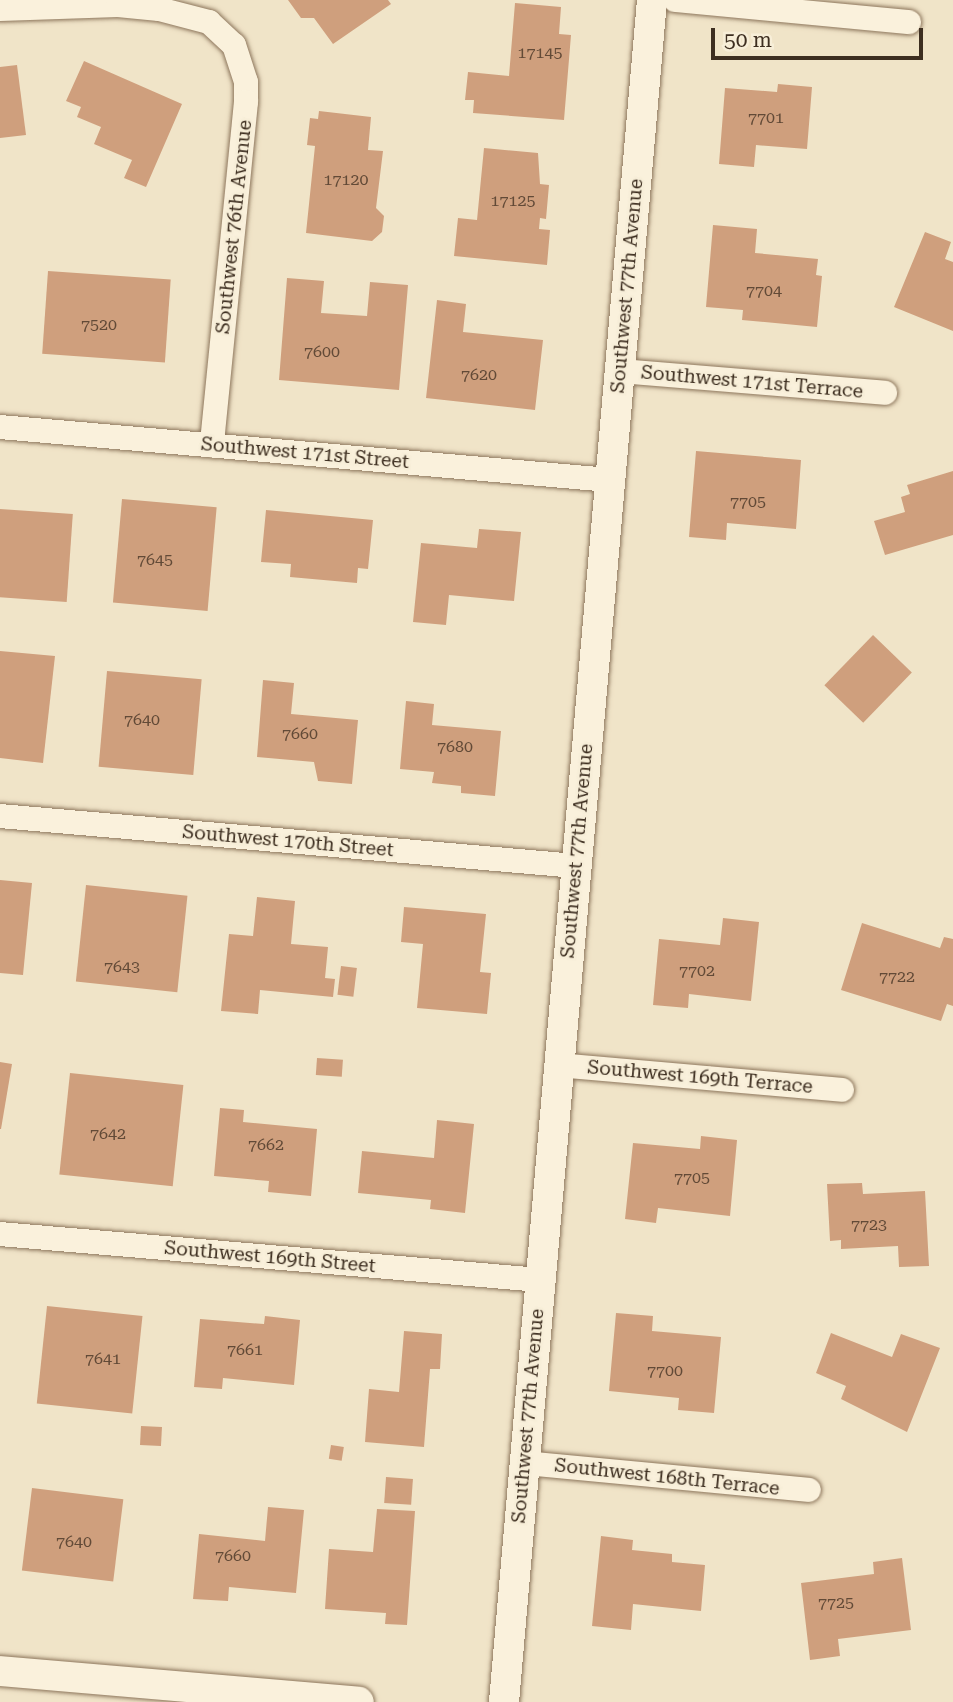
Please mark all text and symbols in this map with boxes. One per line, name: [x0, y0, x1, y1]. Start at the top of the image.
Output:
scale bar: [715, 14, 927, 58]
text: 50 m: [724, 28, 772, 52]
house number: 17145: [518, 43, 562, 63]
house number: 7701: [748, 108, 784, 128]
street label: Southwest 76th Avenue: [211, 119, 257, 335]
house number: 17120: [324, 170, 368, 190]
street label: Southwest 77th Avenue: [606, 178, 648, 394]
house number: 17125: [491, 191, 535, 211]
house number: 7704: [746, 281, 782, 301]
house number: 7520: [81, 315, 117, 335]
house number: 7600: [304, 342, 340, 362]
street label: Southwest 171st Terrace: [640, 361, 864, 403]
house number: 7620: [461, 365, 497, 385]
street label: Southwest 171st Street: [200, 433, 410, 473]
house number: 7705: [730, 492, 766, 512]
house number: 7645: [137, 550, 173, 570]
house number: 7640: [124, 710, 160, 730]
house number: 7660: [282, 724, 318, 744]
house number: 7680: [437, 737, 473, 757]
street label: Southwest 77th Avenue: [556, 743, 598, 959]
street label: Southwest 170th Street: [181, 820, 395, 862]
house number: 7643: [104, 957, 140, 977]
house number: 7702: [679, 961, 715, 981]
house number: 7722: [879, 967, 915, 987]
street label: Southwest 169th Terrace: [586, 1056, 814, 1098]
house number: 7642: [90, 1124, 126, 1144]
house number: 7662: [248, 1135, 284, 1155]
house number: 7705: [674, 1168, 710, 1188]
house number: 7723: [851, 1215, 887, 1235]
street label: Southwest 169th Street: [163, 1236, 377, 1278]
street label: Southwest 77th Avenue: [507, 1308, 549, 1524]
house number: 7661: [227, 1340, 263, 1360]
house number: 7641: [85, 1349, 121, 1369]
house number: 7700: [647, 1361, 683, 1381]
street label: Southwest 168th Terrace: [553, 1454, 781, 1500]
house number: 7640: [56, 1532, 92, 1552]
house number: 7660: [215, 1546, 251, 1566]
house number: 7725: [818, 1593, 854, 1613]

